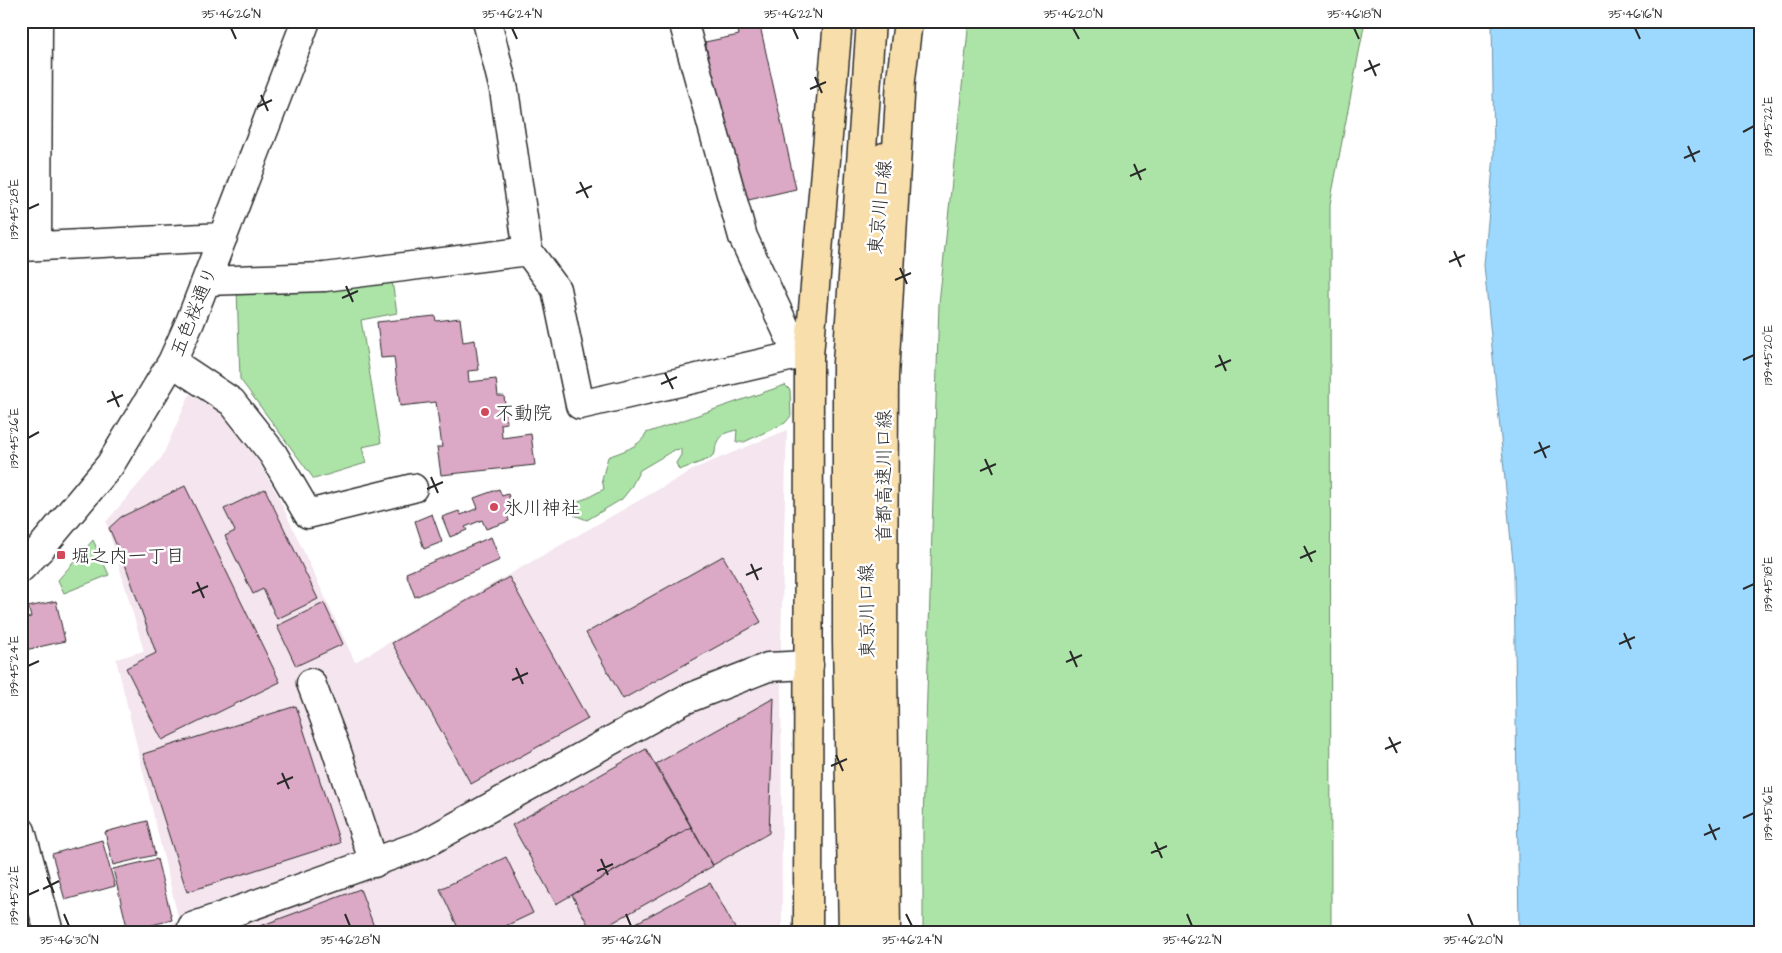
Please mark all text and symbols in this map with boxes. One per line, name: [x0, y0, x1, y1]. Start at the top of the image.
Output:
text: 35°46'26"N: [201, 6, 261, 23]
text: 35°46'24"N: [482, 6, 543, 23]
text: 35°46'22"N: [764, 6, 823, 23]
text: 35°46'20"N: [1043, 6, 1103, 23]
text: 35°46'18"N: [1327, 6, 1382, 23]
text: 35°46'16"N: [1608, 6, 1663, 23]
text: 139°45'22"E: [1760, 96, 1777, 156]
street label: 東京川口線: [862, 158, 899, 256]
text: 139°45'28"E: [6, 179, 23, 239]
street label: 五色桜通り: [164, 262, 225, 361]
text: 139°45'20"E: [1760, 325, 1777, 385]
place label: 不動院: [495, 400, 552, 427]
marker: 不動院: [479, 406, 491, 418]
text: 139°45'26"E: [6, 408, 23, 468]
street label: 首都高速川口線: [871, 409, 898, 543]
place label: 氷川神社: [504, 495, 580, 522]
marker: 氷川神社: [488, 501, 500, 513]
place label: 堀之内一丁目: [71, 543, 185, 570]
marker: 堀之内一丁目: [55, 549, 67, 561]
text: 139°45'18"E: [1760, 557, 1777, 611]
street label: 東京川口線: [853, 563, 882, 659]
text: 139°45'24"E: [6, 636, 23, 696]
text: 139°45'16"E: [1760, 786, 1777, 840]
text: 139°45'22"E: [6, 865, 23, 925]
text: 35°46'30"N: [40, 932, 99, 949]
text: 35°46'28"N: [320, 932, 380, 949]
text: 35°46'26"N: [601, 932, 661, 949]
text: 35°46'24"N: [882, 932, 943, 949]
text: 35°46'22"N: [1163, 932, 1222, 949]
text: 35°46'20"N: [1443, 932, 1503, 949]

